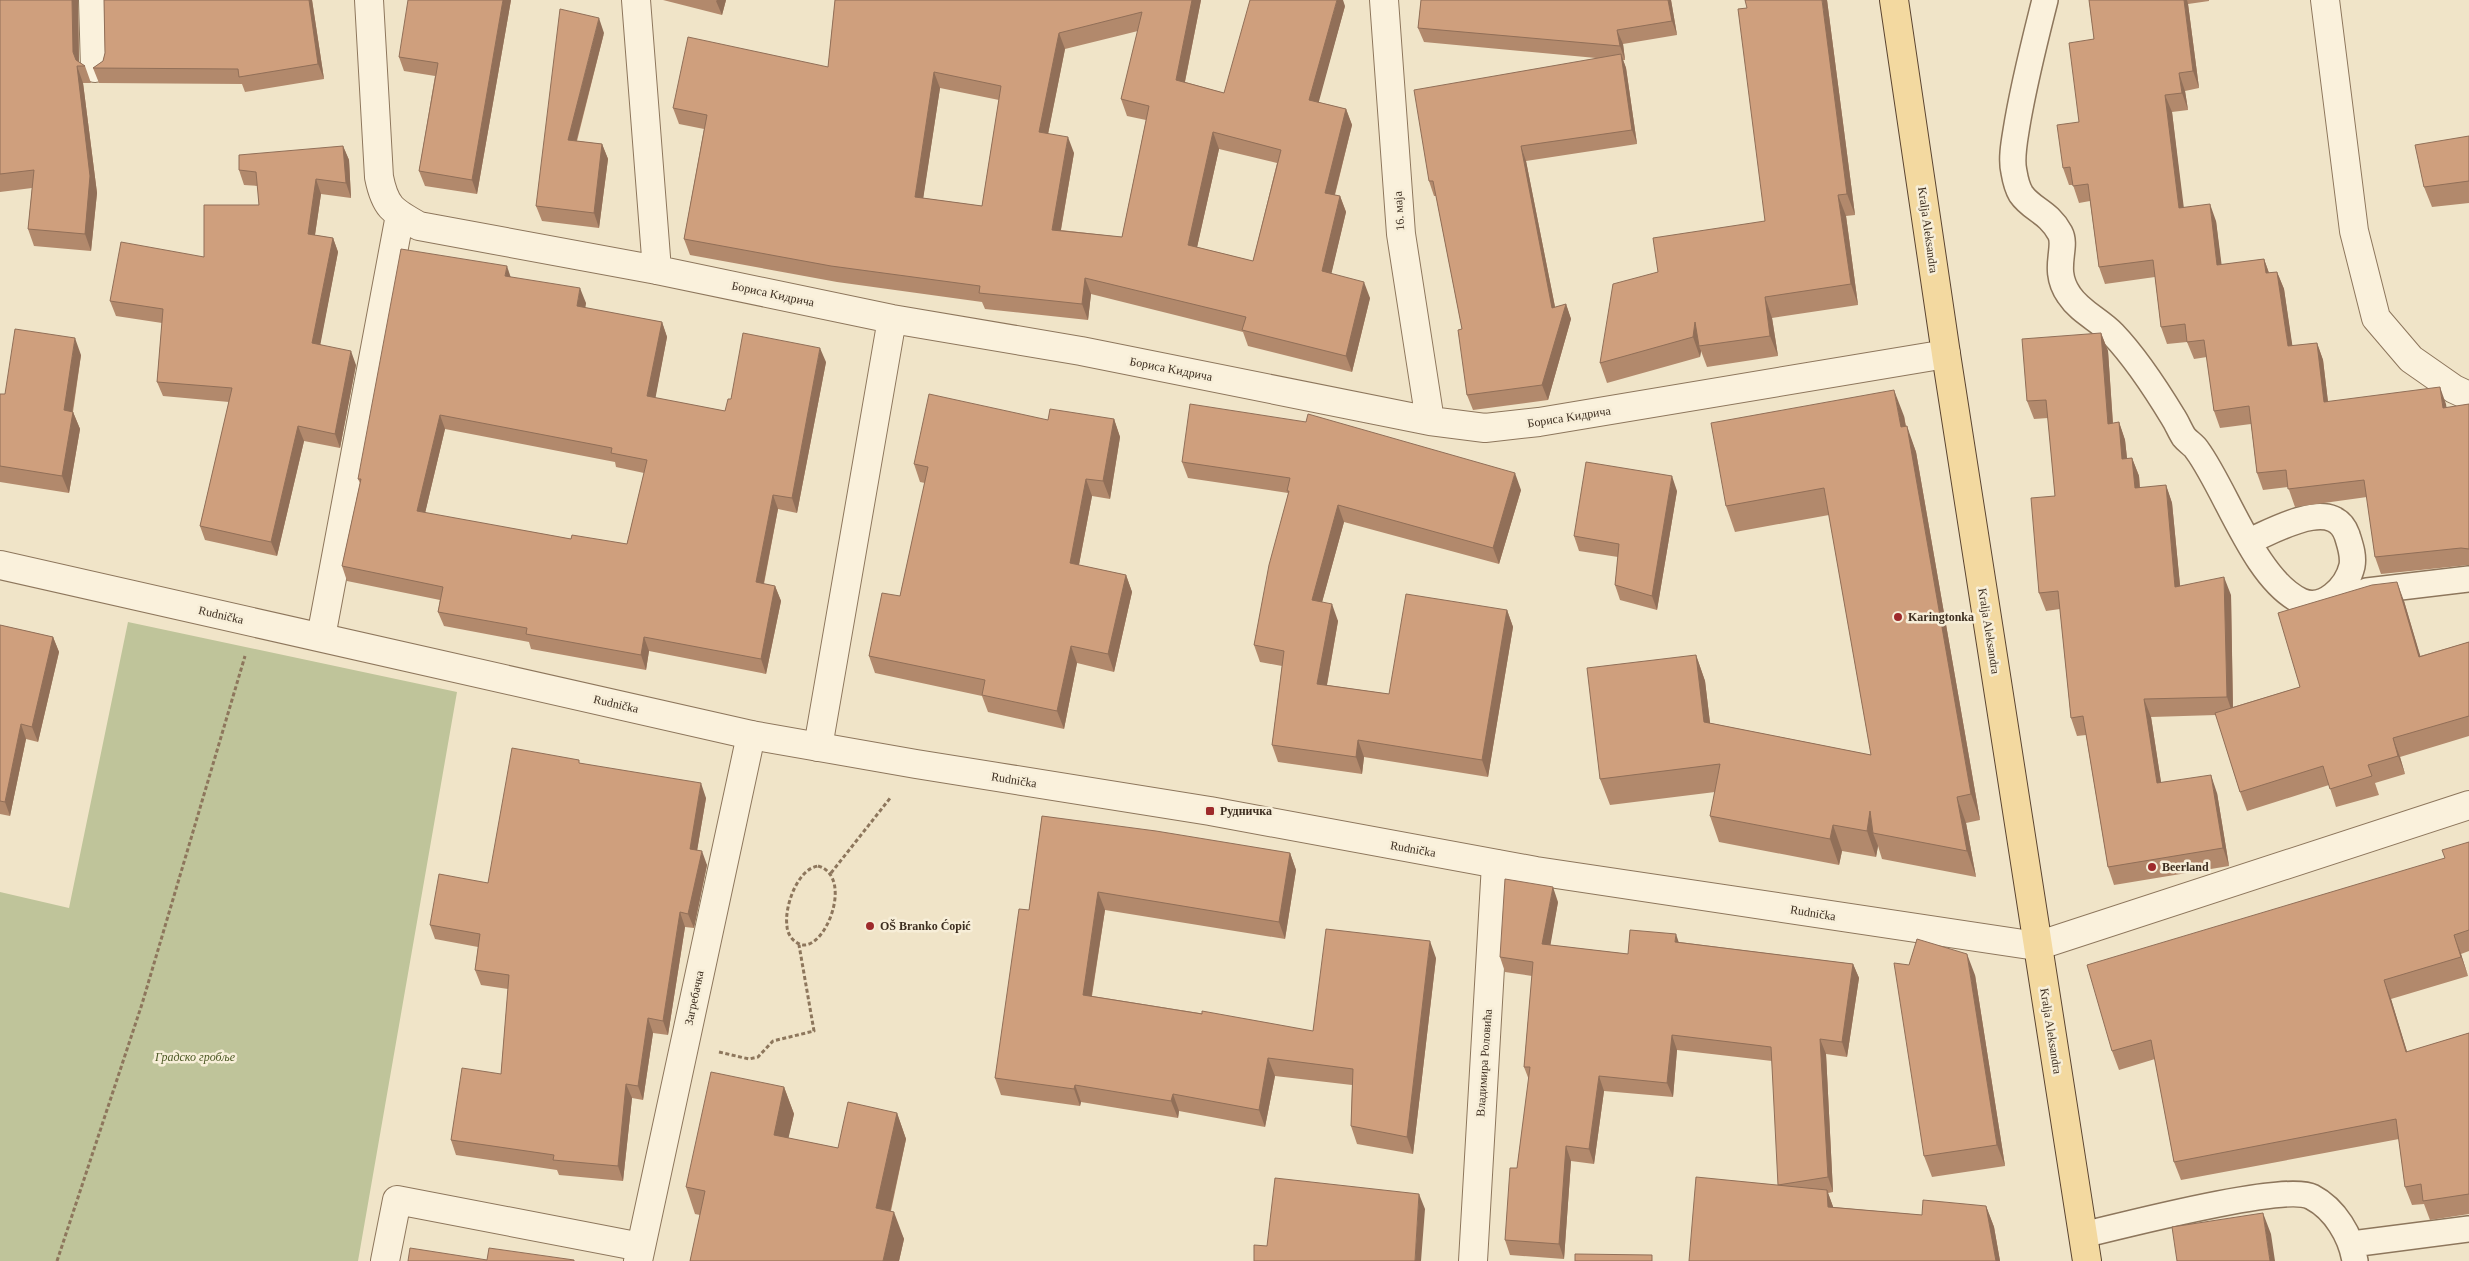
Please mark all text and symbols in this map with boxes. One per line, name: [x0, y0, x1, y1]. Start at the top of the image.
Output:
street label: Kralja Aleksandra: [1915, 186, 1941, 275]
street label: 16. маја: [1391, 190, 1407, 231]
street label: Бориса Kидрича: [730, 278, 816, 310]
street label: Бориса Kидрича: [1128, 354, 1214, 384]
street label: Бориса Kидрича: [1526, 403, 1612, 430]
street label: Kralja Aleksandra: [1975, 587, 2003, 676]
street label: Rudnička: [197, 603, 246, 627]
place label: Karingtonka: [1908, 610, 1974, 624]
marker: Karingtonka: [1892, 611, 1904, 623]
street label: Rudnička: [592, 692, 641, 716]
street label: Rudnička: [990, 769, 1038, 791]
place label: Рудничка: [1220, 804, 1272, 818]
marker: Рудничка: [1204, 805, 1216, 817]
street label: Rudnička: [1389, 838, 1438, 860]
place label: Beerland: [2162, 860, 2209, 874]
marker: Beerland: [2146, 861, 2158, 873]
street label: Rudnička: [1789, 902, 1837, 924]
place label: OŠ Branko Ćopić: [880, 919, 971, 933]
marker: OŠ Branko Ćopić: [864, 920, 876, 932]
street label: Загребачка: [681, 969, 707, 1027]
street label: Kralja Aleksandra: [2037, 987, 2065, 1076]
street label: Владимира Роловића: [1473, 1008, 1495, 1117]
park label: Градско гробље: [154, 1050, 236, 1064]

